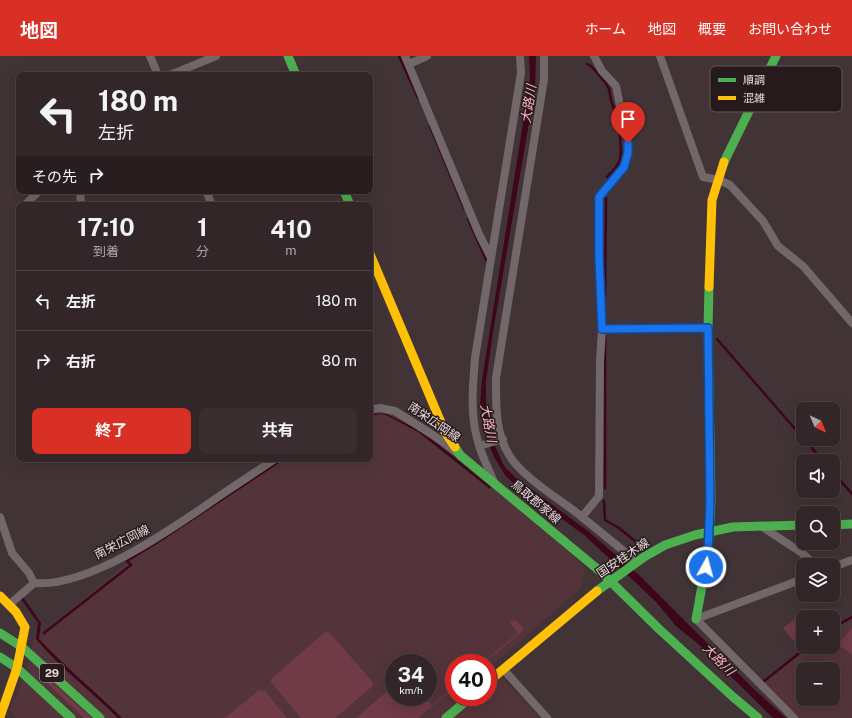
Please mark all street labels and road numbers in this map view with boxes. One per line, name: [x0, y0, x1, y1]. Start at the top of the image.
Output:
street label: 南栄広岡線: [405, 399, 463, 445]
street label: 鳥取郡家線: [509, 477, 563, 527]
street label: 南栄広岡線: [92, 522, 152, 562]
street label: 国安桂木線: [594, 535, 652, 581]
road number: 29: [40, 664, 64, 682]

